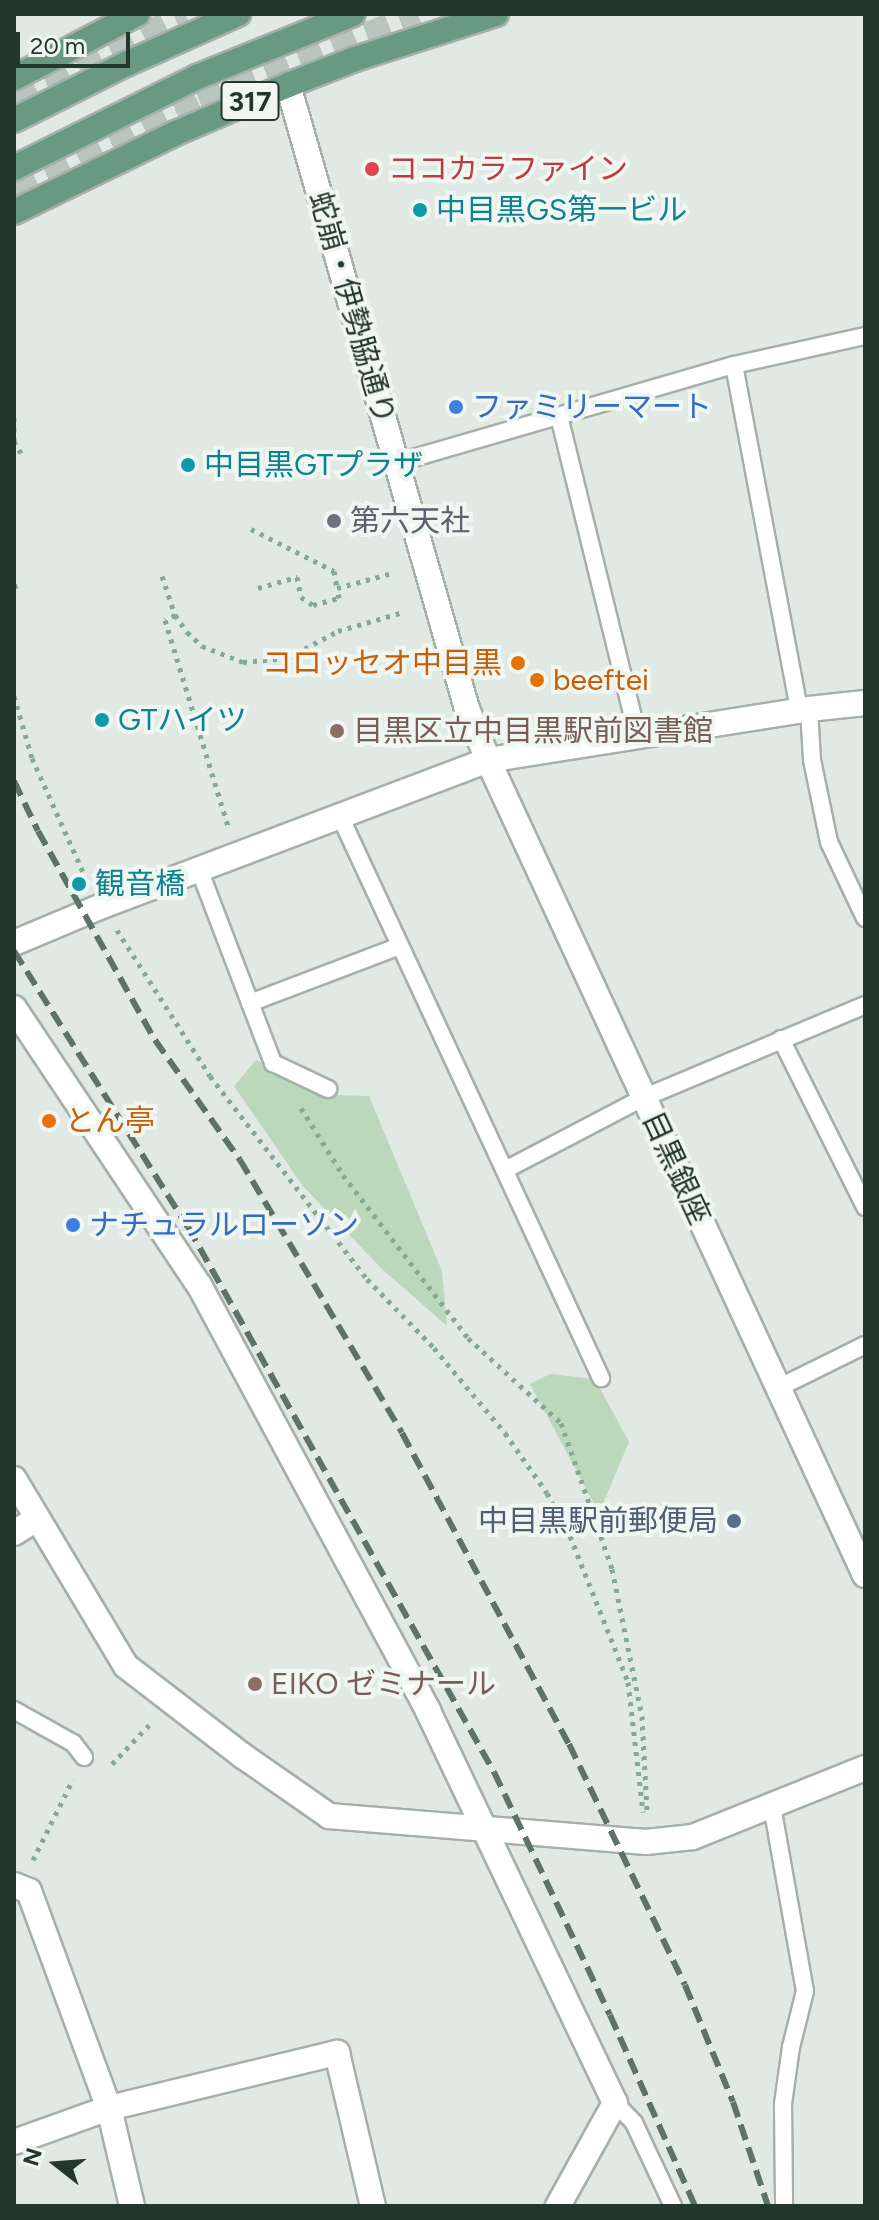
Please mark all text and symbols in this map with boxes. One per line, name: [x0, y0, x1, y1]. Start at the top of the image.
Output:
scale bar: [20, 16, 134, 66]
text: 20 m: [30, 31, 85, 60]
road number: 317: [220, 77, 280, 125]
place label: ココカラファイン: [388, 151, 628, 187]
marker: ココカラファイン: [363, 160, 381, 178]
street label: 蛇崩・伊勢脇通り: [302, 188, 402, 428]
place label: 中目黒GS第一ビル: [436, 192, 687, 228]
marker: 中目黒GS第一ビル: [411, 201, 429, 219]
place label: ファミリーマート: [472, 389, 712, 425]
marker: ファミリーマート: [447, 398, 465, 416]
place label: 中目黒GTプラザ: [204, 447, 423, 483]
marker: 中目黒GTプラザ: [179, 456, 197, 474]
place label: 第六天社: [350, 503, 470, 539]
marker: 第六天社: [325, 512, 343, 530]
place label: コロッセオ中目黒: [262, 645, 502, 681]
marker: コロッセオ中目黒: [509, 654, 527, 672]
place label: beeftei: [553, 662, 649, 698]
marker: beeftei: [528, 671, 546, 689]
place label: GTハイツ: [118, 702, 247, 738]
marker: GTハイツ: [93, 711, 111, 729]
place label: 目黒区立中目黒駅前図書館: [353, 713, 713, 749]
marker: 目黒区立中目黒駅前図書館: [328, 722, 346, 740]
place label: 観音橋: [95, 866, 185, 902]
marker: 観音橋: [70, 875, 88, 893]
place label: とん亭: [65, 1103, 155, 1139]
street label: 目黒銀座: [634, 1106, 718, 1230]
marker: とん亭: [40, 1112, 58, 1130]
place label: ナチュラルローソン: [89, 1207, 359, 1243]
marker: ナチュラルローソン: [64, 1216, 82, 1234]
place label: 中目黒駅前郵便局: [478, 1503, 718, 1539]
marker: 中目黒駅前郵便局: [725, 1512, 743, 1530]
place label: EIKO ゼミナール: [271, 1666, 496, 1702]
marker: EIKO ゼミナール: [246, 1675, 264, 1693]
north arrow: [16, 2124, 96, 2204]
text: N: [17, 2145, 48, 2169]

